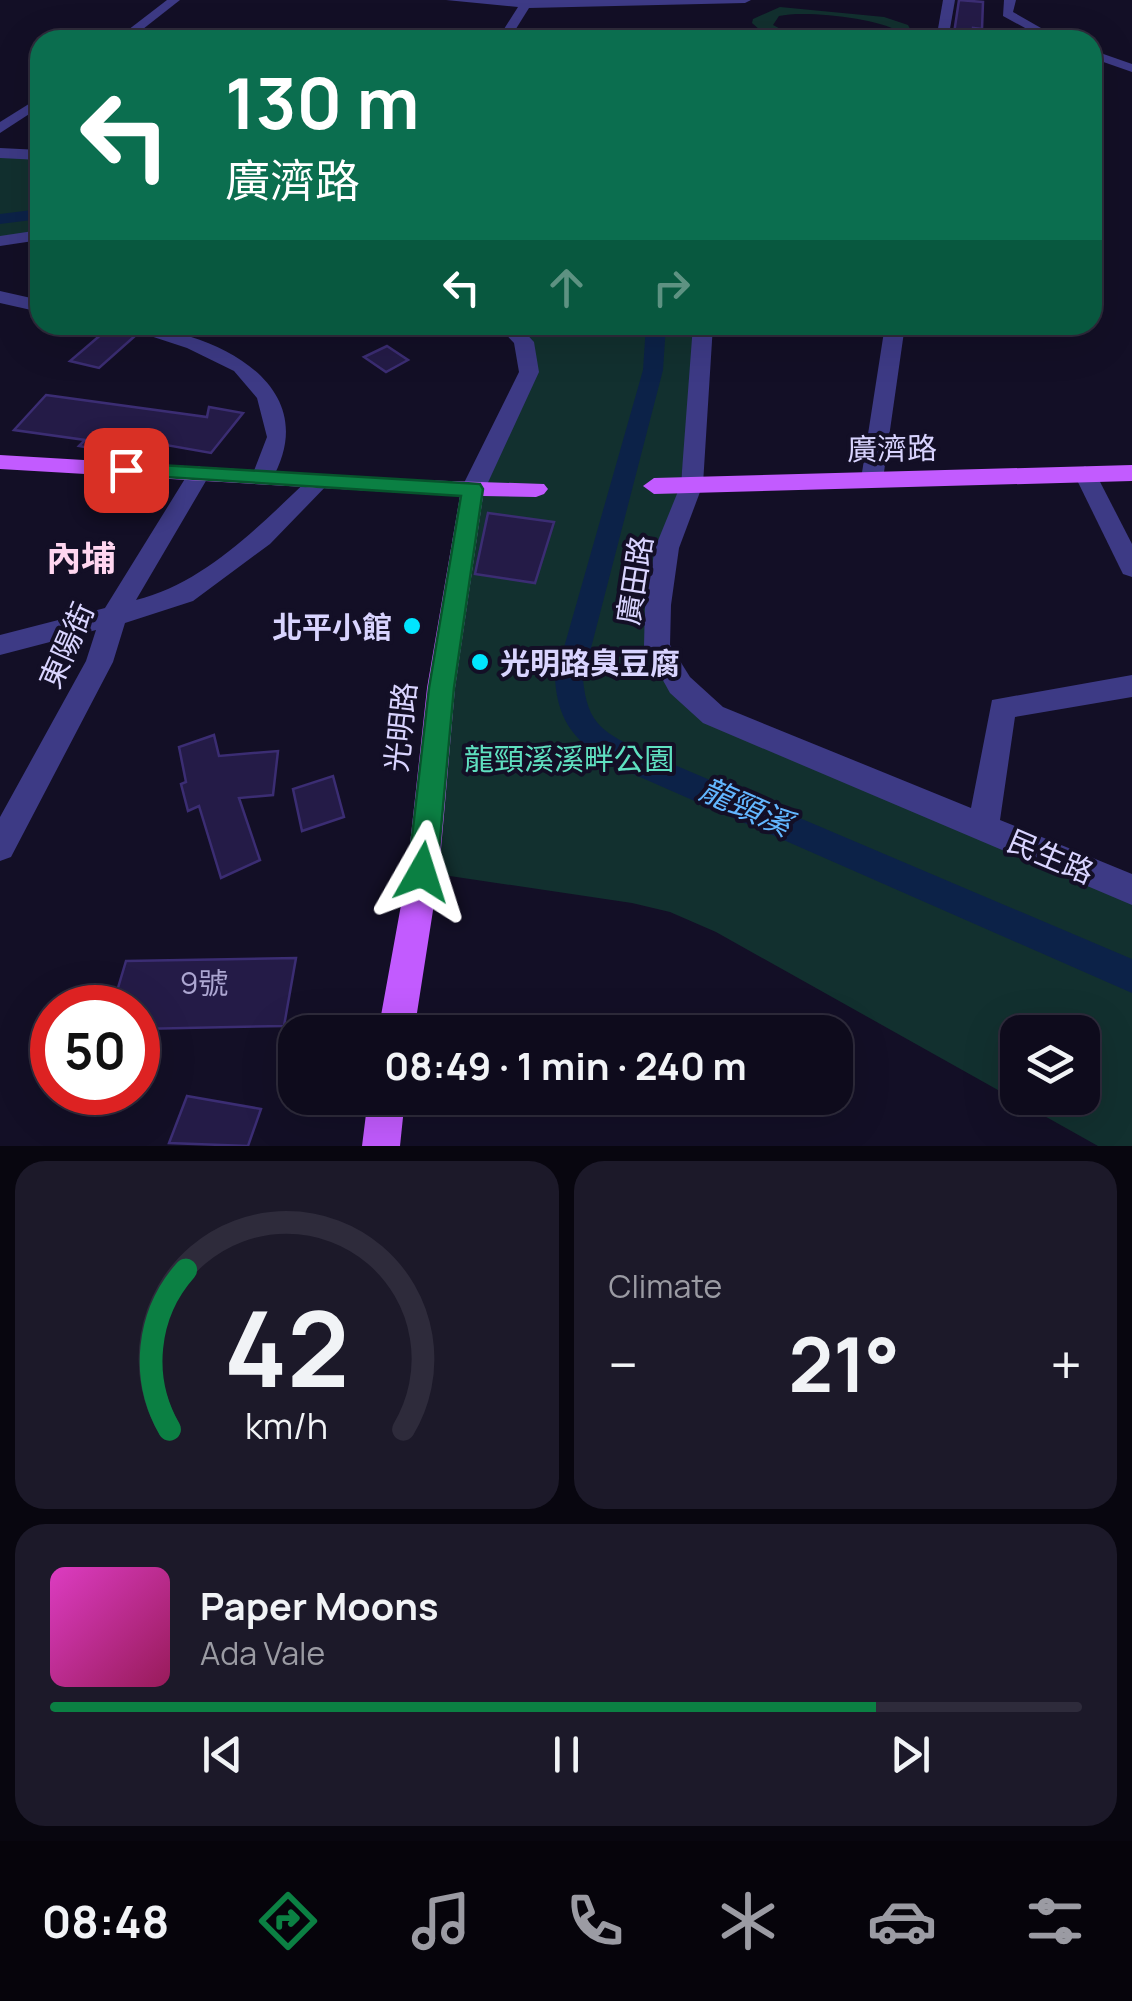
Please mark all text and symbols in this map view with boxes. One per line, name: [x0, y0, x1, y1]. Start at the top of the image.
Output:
text: 130 m: [225, 54, 419, 150]
icon: left: [60, 70, 190, 200]
text: 廣濟路: [225, 149, 360, 211]
icon: left: [434, 260, 489, 315]
icon: ahead: [539, 260, 594, 315]
icon: right: [644, 260, 699, 315]
street label: 廣濟路: [847, 427, 937, 469]
pin: [84, 428, 169, 513]
icon: arrive: [99, 443, 154, 498]
street label: 廣田路: [607, 532, 661, 628]
district label: 內埔: [46, 534, 116, 582]
street label: 東陽街: [29, 596, 103, 694]
place label: 北平小館: [272, 606, 392, 647]
marker: 北平小館: [401, 615, 423, 637]
place label: 光明路臭豆腐: [500, 642, 680, 683]
marker: 光明路臭豆腐: [469, 651, 491, 673]
street label: 光明路: [375, 680, 425, 774]
park label: 龍頸溪溪畔公園: [464, 738, 674, 779]
water label: 龍頸溪: [693, 766, 802, 847]
position arrow: [370, 820, 474, 924]
street label: 民生路: [1002, 820, 1100, 892]
house number: 9號: [180, 962, 228, 1003]
speed limit sign: 50: [30, 985, 160, 1115]
map controls: [1000, 1015, 1100, 1115]
button: layers: [1000, 1015, 1100, 1115]
text: 08:49 · 1 min · 240 m: [384, 1039, 747, 1091]
text: Climate: [609, 1264, 722, 1308]
text: 42: [224, 1276, 349, 1418]
text: 21°: [789, 1312, 900, 1415]
text: −: [609, 1326, 638, 1402]
text: +: [1050, 1326, 1082, 1402]
text: km/h: [245, 1401, 328, 1450]
text: Paper Moons: [200, 1579, 439, 1631]
text: Ada Vale: [200, 1631, 325, 1675]
icon: previous: [195, 1727, 250, 1782]
icon: pause: [539, 1727, 594, 1782]
icon: next: [883, 1727, 938, 1782]
icon: directions: [253, 1886, 323, 1956]
icon: music: [406, 1886, 476, 1956]
icon: phone: [560, 1886, 630, 1956]
icon: climate: [713, 1886, 783, 1956]
icon: car: [867, 1886, 937, 1956]
icon: filters: [1020, 1886, 1090, 1956]
text: 08:48: [42, 1890, 169, 1952]

